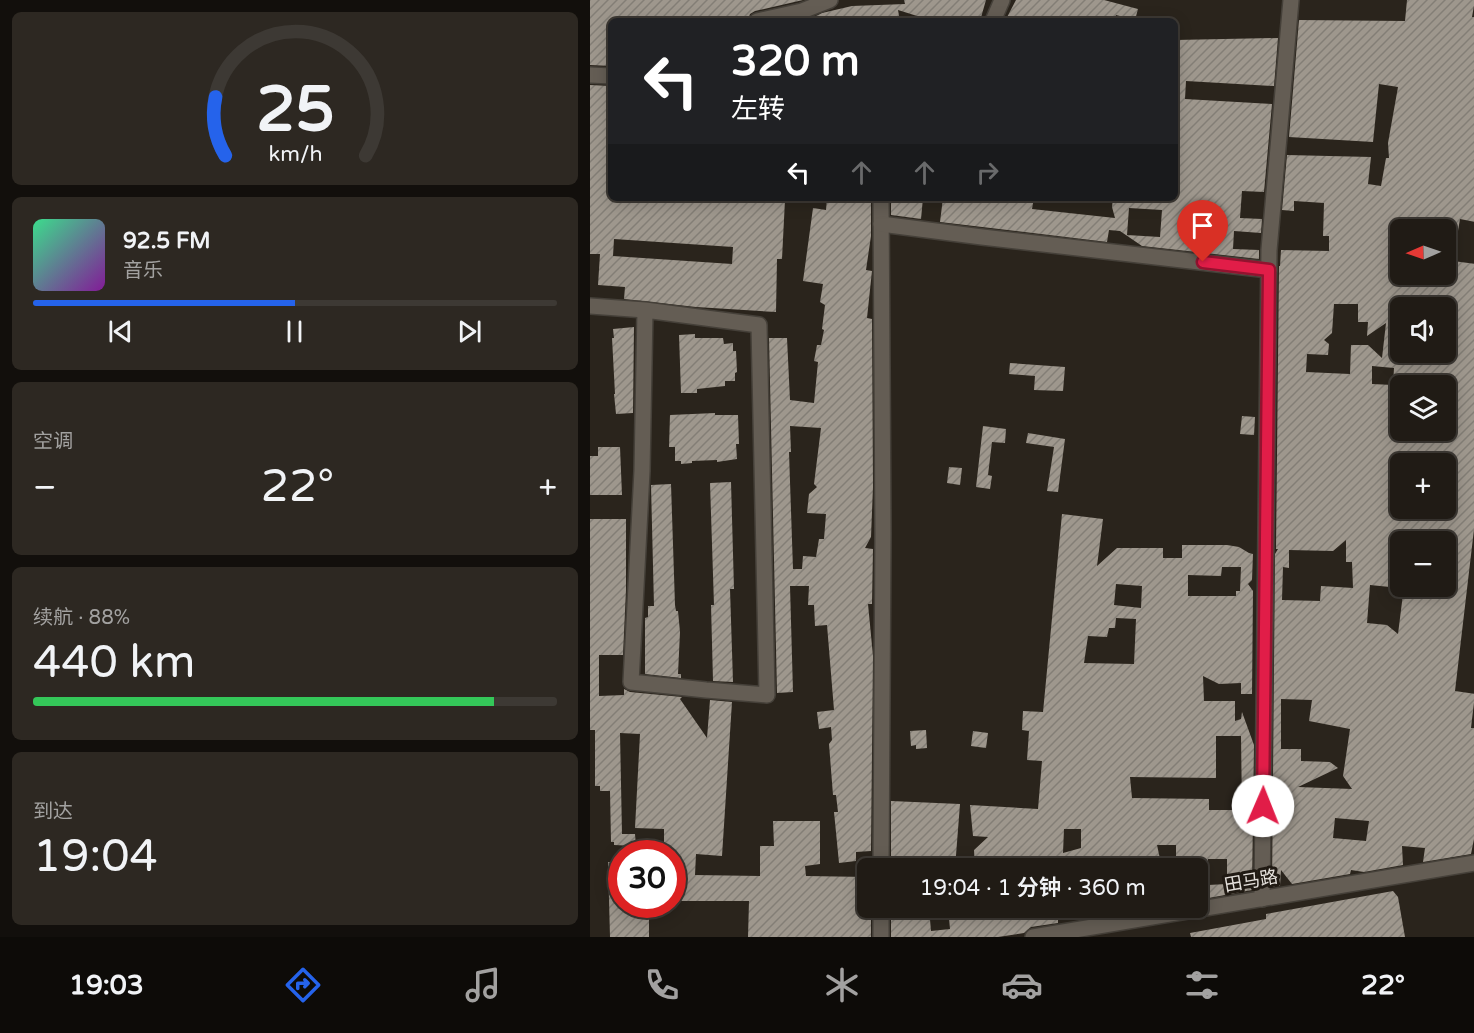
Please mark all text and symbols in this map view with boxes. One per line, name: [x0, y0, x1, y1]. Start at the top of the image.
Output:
text: 320 m: [731, 36, 860, 87]
icon: left: [632, 42, 710, 120]
text: 25: [256, 73, 334, 148]
text: 左转: [731, 93, 785, 126]
text: km/h: [268, 141, 322, 167]
icon: left: [782, 156, 815, 189]
icon: ahead: [845, 156, 878, 189]
icon: ahead: [908, 156, 941, 189]
icon: right: [971, 156, 1004, 189]
pin: [1177, 200, 1228, 262]
icon: arrive: [1186, 209, 1219, 242]
north arrow: [1390, 219, 1456, 285]
map controls: [1390, 219, 1456, 597]
text: 92.5 FM: [123, 228, 211, 254]
text: 音乐: [123, 259, 163, 283]
button: sound: [1390, 297, 1456, 363]
icon: previous: [104, 315, 137, 348]
icon: pause: [278, 315, 311, 348]
icon: next: [453, 315, 486, 348]
button: layers: [1390, 375, 1456, 441]
text: 空调: [33, 430, 73, 454]
button: +: [1390, 453, 1456, 519]
text: 22°: [261, 460, 334, 514]
text: −: [33, 468, 57, 507]
text: +: [538, 468, 557, 507]
button: −: [1390, 531, 1456, 597]
text: 续航 · 88%: [33, 606, 130, 630]
text: 440 km: [33, 636, 195, 690]
position arrow: [1231, 774, 1295, 838]
text: 到达: [33, 800, 73, 824]
text: 19:04: [33, 830, 158, 884]
speed limit sign: 30: [608, 840, 686, 918]
street label: 田马路: [1223, 865, 1279, 897]
text: 19:04 · 1 分钟 · 360 m: [919, 875, 1146, 901]
icon: directions: [282, 964, 324, 1006]
icon: music: [462, 964, 504, 1006]
icon: phone: [641, 964, 683, 1006]
icon: climate: [821, 964, 863, 1006]
icon: car: [1001, 964, 1043, 1006]
icon: filters: [1181, 964, 1223, 1006]
text: 19:03: [69, 969, 144, 1002]
text: 22°: [1361, 969, 1405, 1002]

